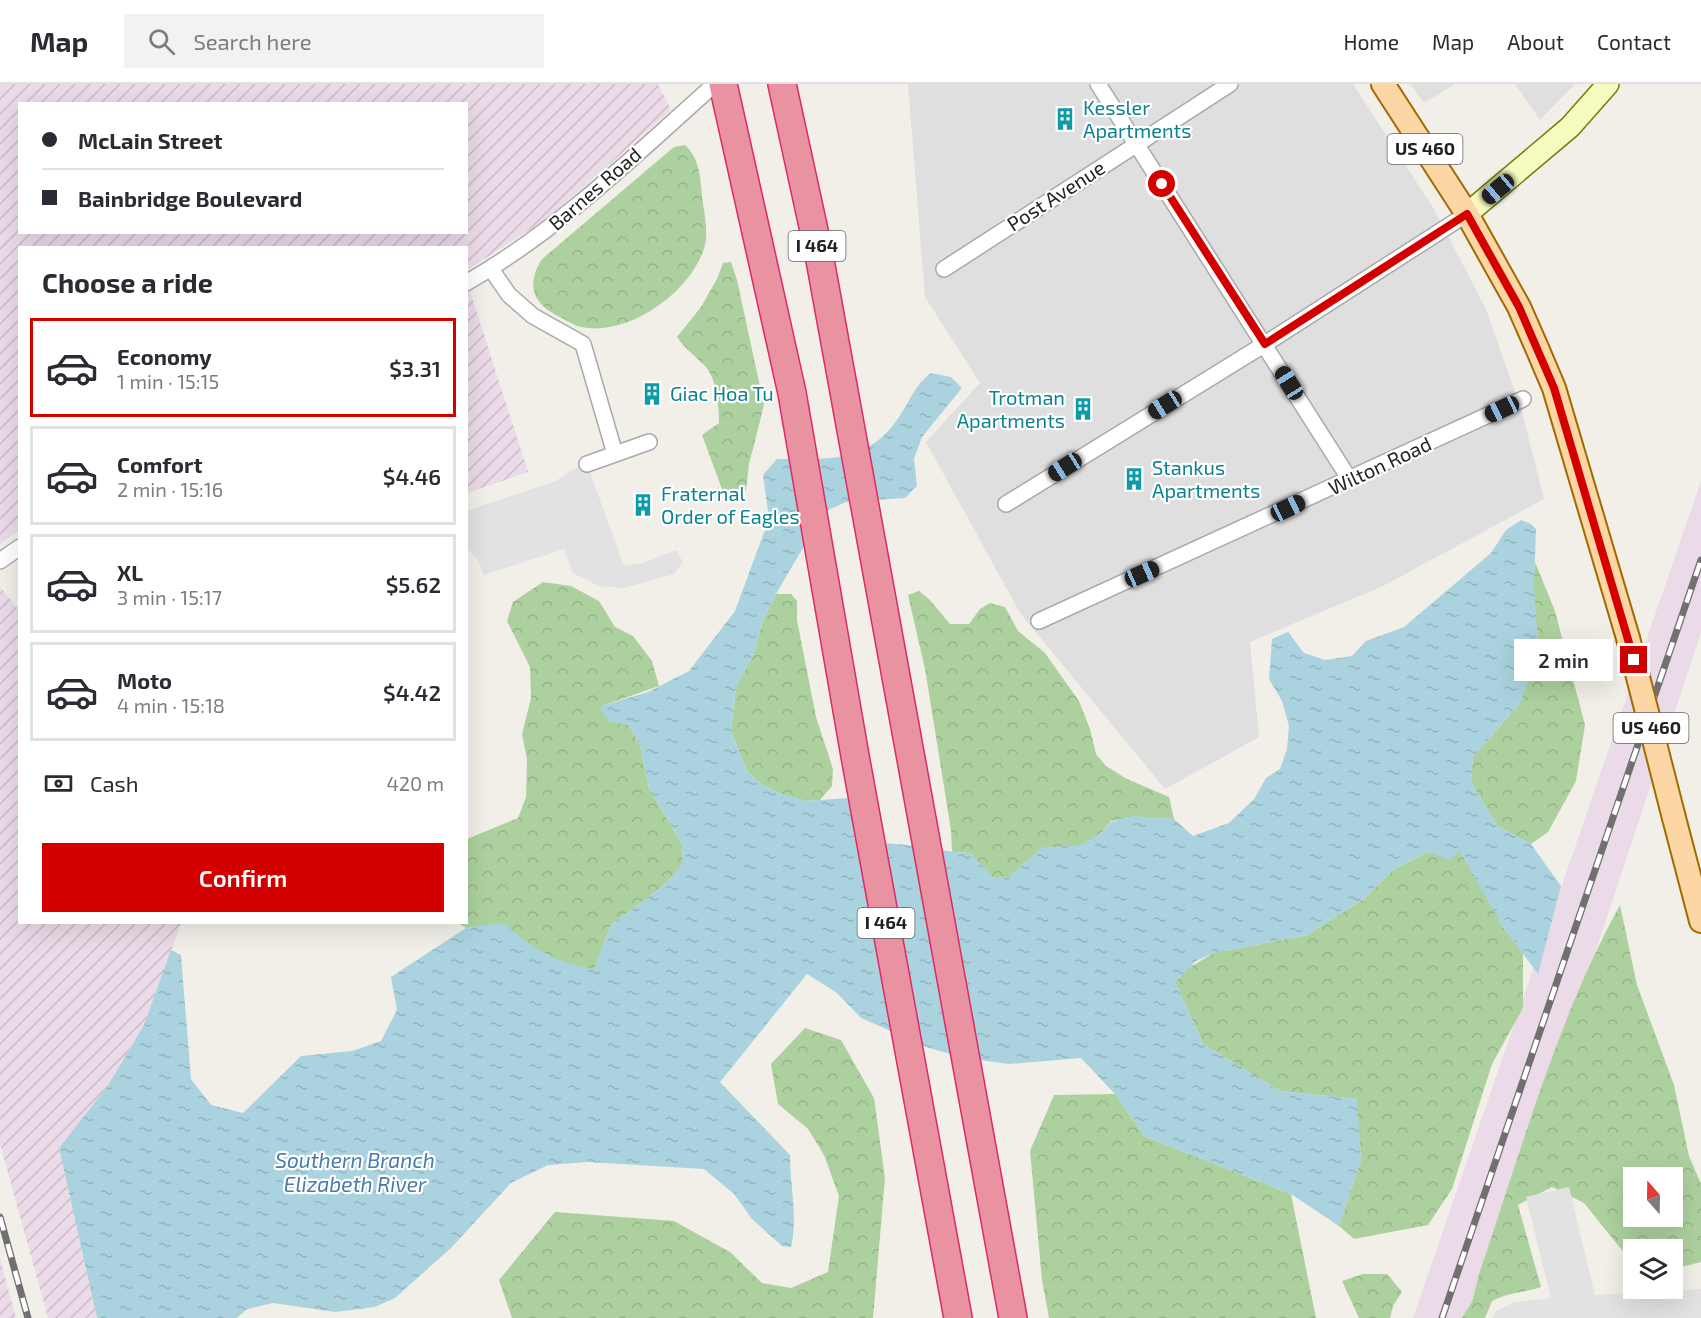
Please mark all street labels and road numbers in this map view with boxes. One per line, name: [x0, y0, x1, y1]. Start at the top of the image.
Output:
road number: US 460: [1388, 134, 1462, 164]
street label: Barnes Road: [543, 142, 645, 235]
street label: Post Avenue: [1002, 155, 1109, 236]
road number: I 464: [788, 231, 846, 261]
street label: Wilton Road: [1324, 431, 1435, 499]
road number: US 460: [1614, 713, 1688, 743]
road number: I 464: [858, 908, 914, 938]

